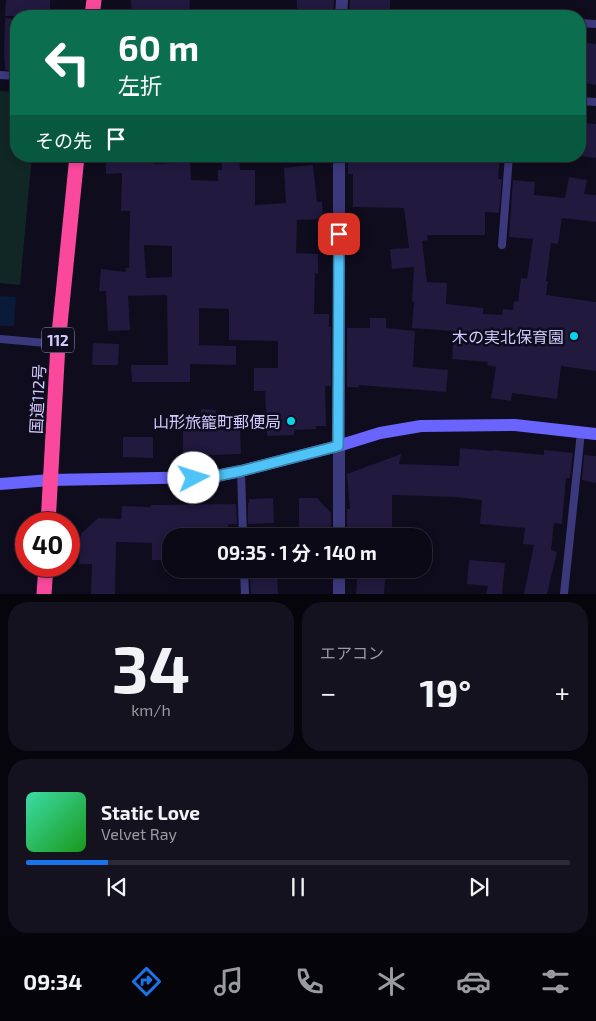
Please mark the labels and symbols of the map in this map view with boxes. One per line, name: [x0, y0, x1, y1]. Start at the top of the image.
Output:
pin: [318, 213, 360, 255]
place label: 木の実北保育園: [452, 327, 564, 346]
road number: 112: [42, 328, 74, 352]
marker: 木の実北保育園: [568, 330, 580, 342]
street label: 国道112号: [26, 364, 48, 434]
place label: 山形旅籠町郵便局: [153, 412, 281, 431]
marker: 山形旅籠町郵便局: [285, 415, 297, 427]
position arrow: [167, 451, 219, 503]
speed limit sign: 40: [15, 512, 80, 577]

